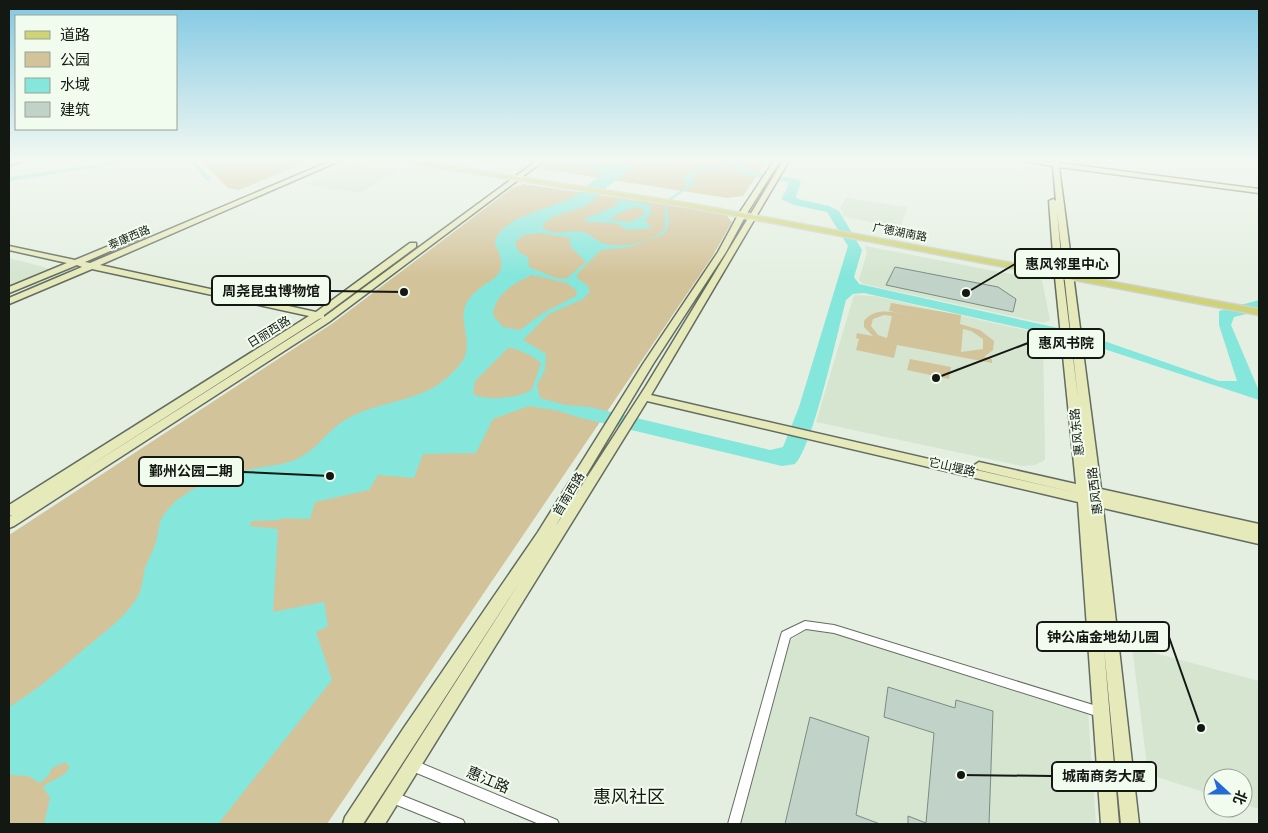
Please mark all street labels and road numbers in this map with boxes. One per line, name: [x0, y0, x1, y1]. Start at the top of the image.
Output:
street label: 广德湖南路: [872, 220, 928, 244]
street label: 泰康西路: [106, 222, 152, 252]
street label: 日丽西路: [244, 312, 293, 351]
street label: 惠风东路: [1067, 407, 1086, 457]
street label: 它山堰路: [927, 454, 977, 479]
street label: 惠风西路: [1084, 466, 1105, 516]
street label: 首南西路: [550, 469, 587, 518]
street label: 惠江路: [464, 762, 513, 797]

